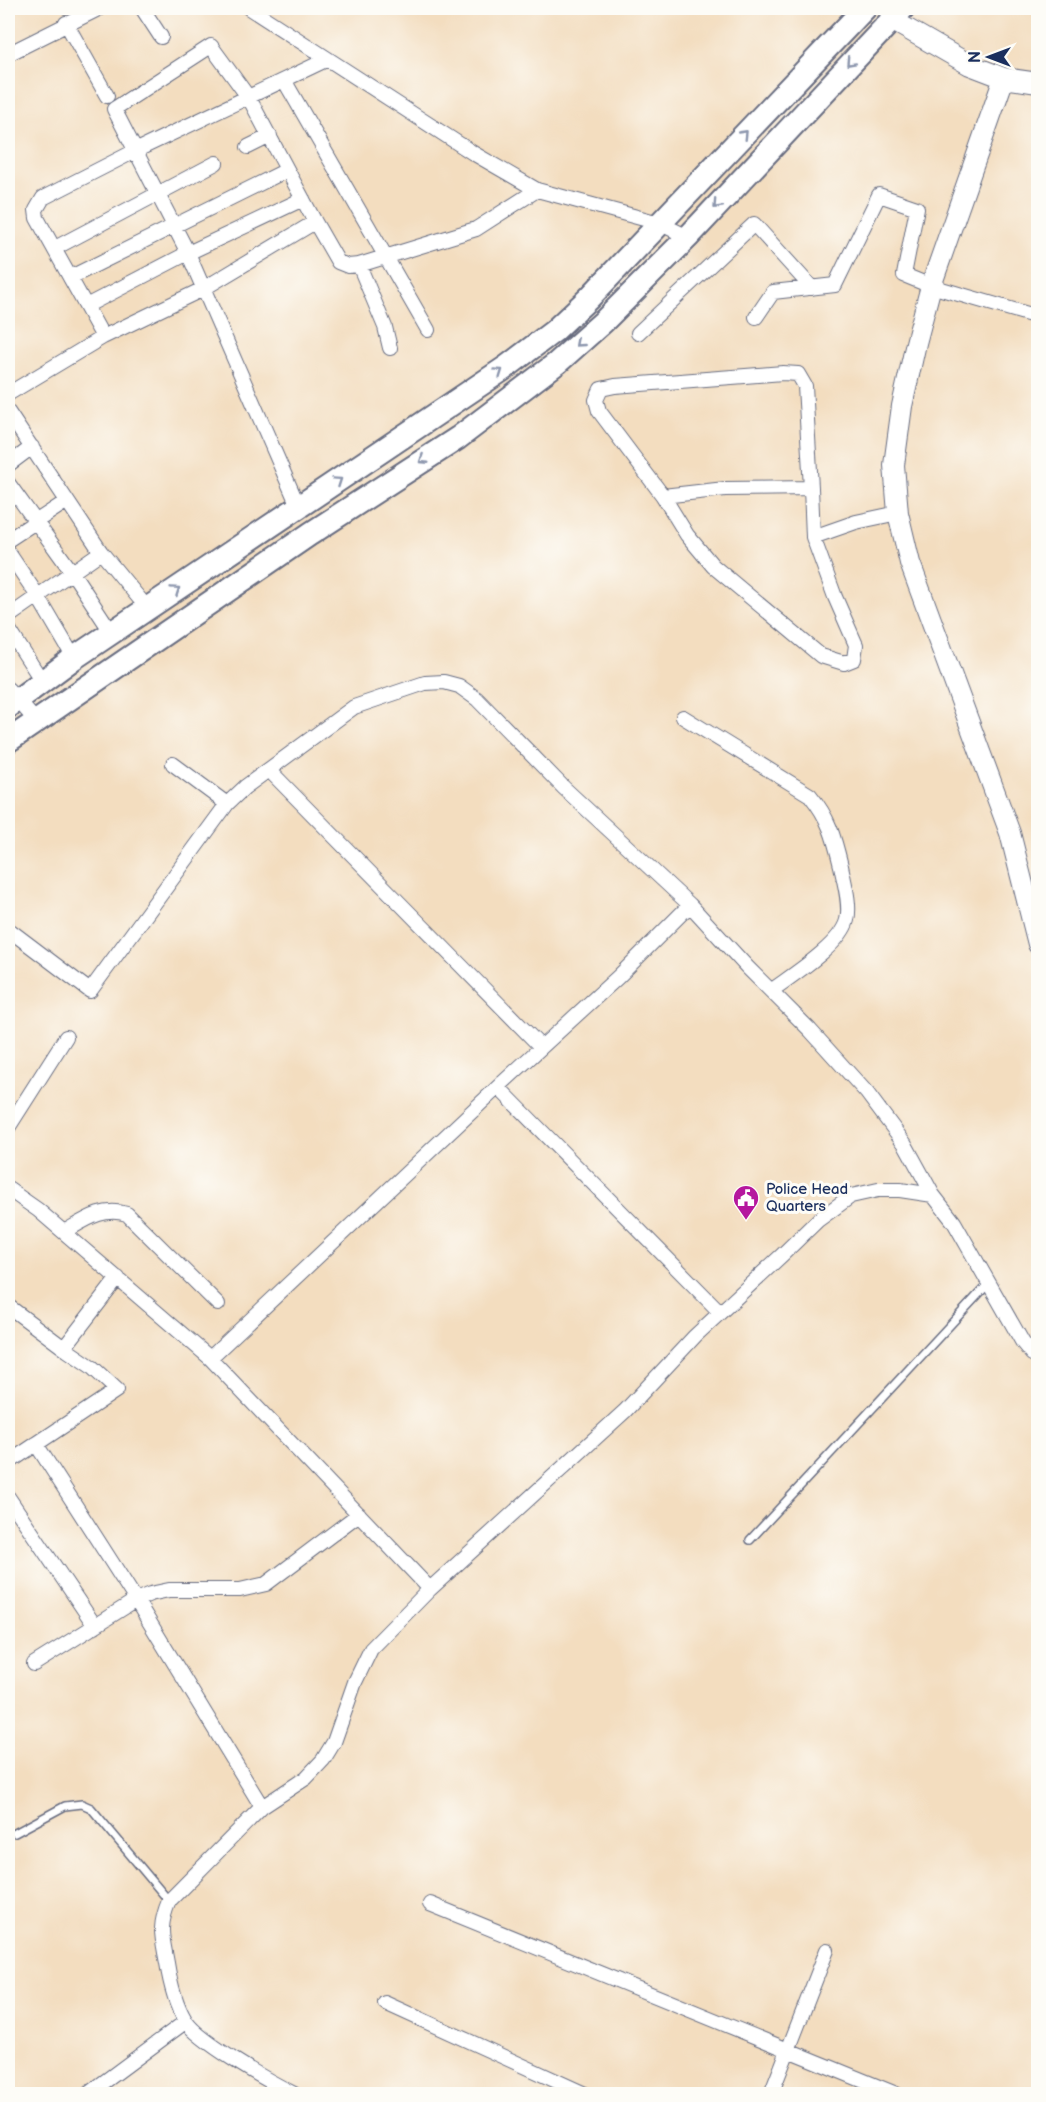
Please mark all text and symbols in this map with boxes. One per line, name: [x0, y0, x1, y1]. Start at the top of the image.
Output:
north arrow: [959, 27, 1019, 87]
text: N: [966, 51, 985, 63]
one-way arrow: [846, 56, 857, 66]
one-way arrow: [737, 130, 748, 141]
one-way arrow: [713, 199, 724, 209]
one-way arrow: [575, 336, 586, 347]
one-way arrow: [493, 368, 504, 379]
one-way arrow: [419, 453, 430, 464]
one-way arrow: [332, 477, 343, 488]
one-way arrow: [170, 586, 181, 597]
place label: Police Head Quarters: [766, 1180, 848, 1216]
public building icon: Police Head Quarters: [731, 1183, 761, 1221]

